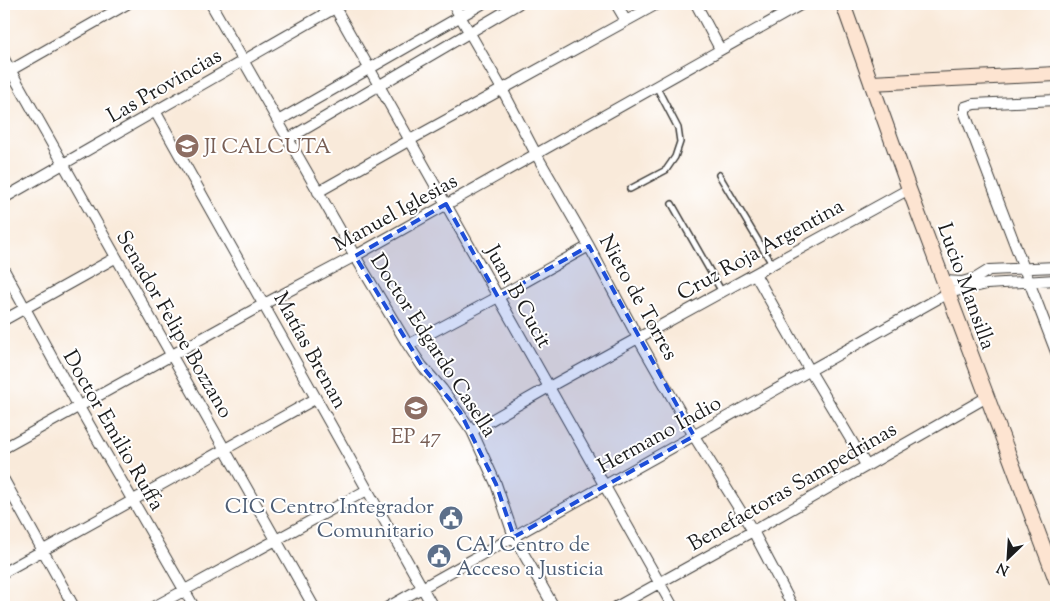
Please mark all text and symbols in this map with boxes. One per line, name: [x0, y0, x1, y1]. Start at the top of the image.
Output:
street label: Las Provincias: [102, 42, 228, 132]
school or university icon: JI CALCUTA: [174, 133, 200, 159]
place label: JI CALCUTA: [203, 133, 331, 163]
street label: Manuel Iglesias: [328, 167, 464, 260]
street label: Cruz Roja Argentina: [672, 192, 850, 309]
street label: Lucio Mansilla: [928, 219, 1002, 355]
street label: Senador Felipe Bozzano: [107, 226, 239, 424]
street label: Nieto de Torres: [590, 230, 684, 366]
street label: Juan B Cucit: [476, 239, 558, 354]
street label: Doctor Edgardo Casella: [362, 248, 503, 444]
street label: Matías Brenan: [265, 287, 354, 415]
street label: Doctor Emilio Ruffa: [54, 345, 171, 517]
street label: Hermano Indio: [592, 389, 727, 482]
school or university icon: EP 47: [403, 395, 429, 421]
street label: Benefactoras Sampedrinas: [683, 416, 903, 560]
place label: EP 47: [391, 423, 442, 453]
place label: CIC Centro Integrador Comunitario: [225, 493, 434, 547]
public building icon: CIC Centro Integrador Comunitario: [438, 505, 464, 531]
place label: CAJ Centro de Acceso a Justicia: [456, 531, 604, 585]
north arrow: [982, 534, 1032, 584]
public building icon: CAJ Centro de Acceso a Justicia: [426, 543, 452, 569]
text: N: [994, 557, 1013, 579]

